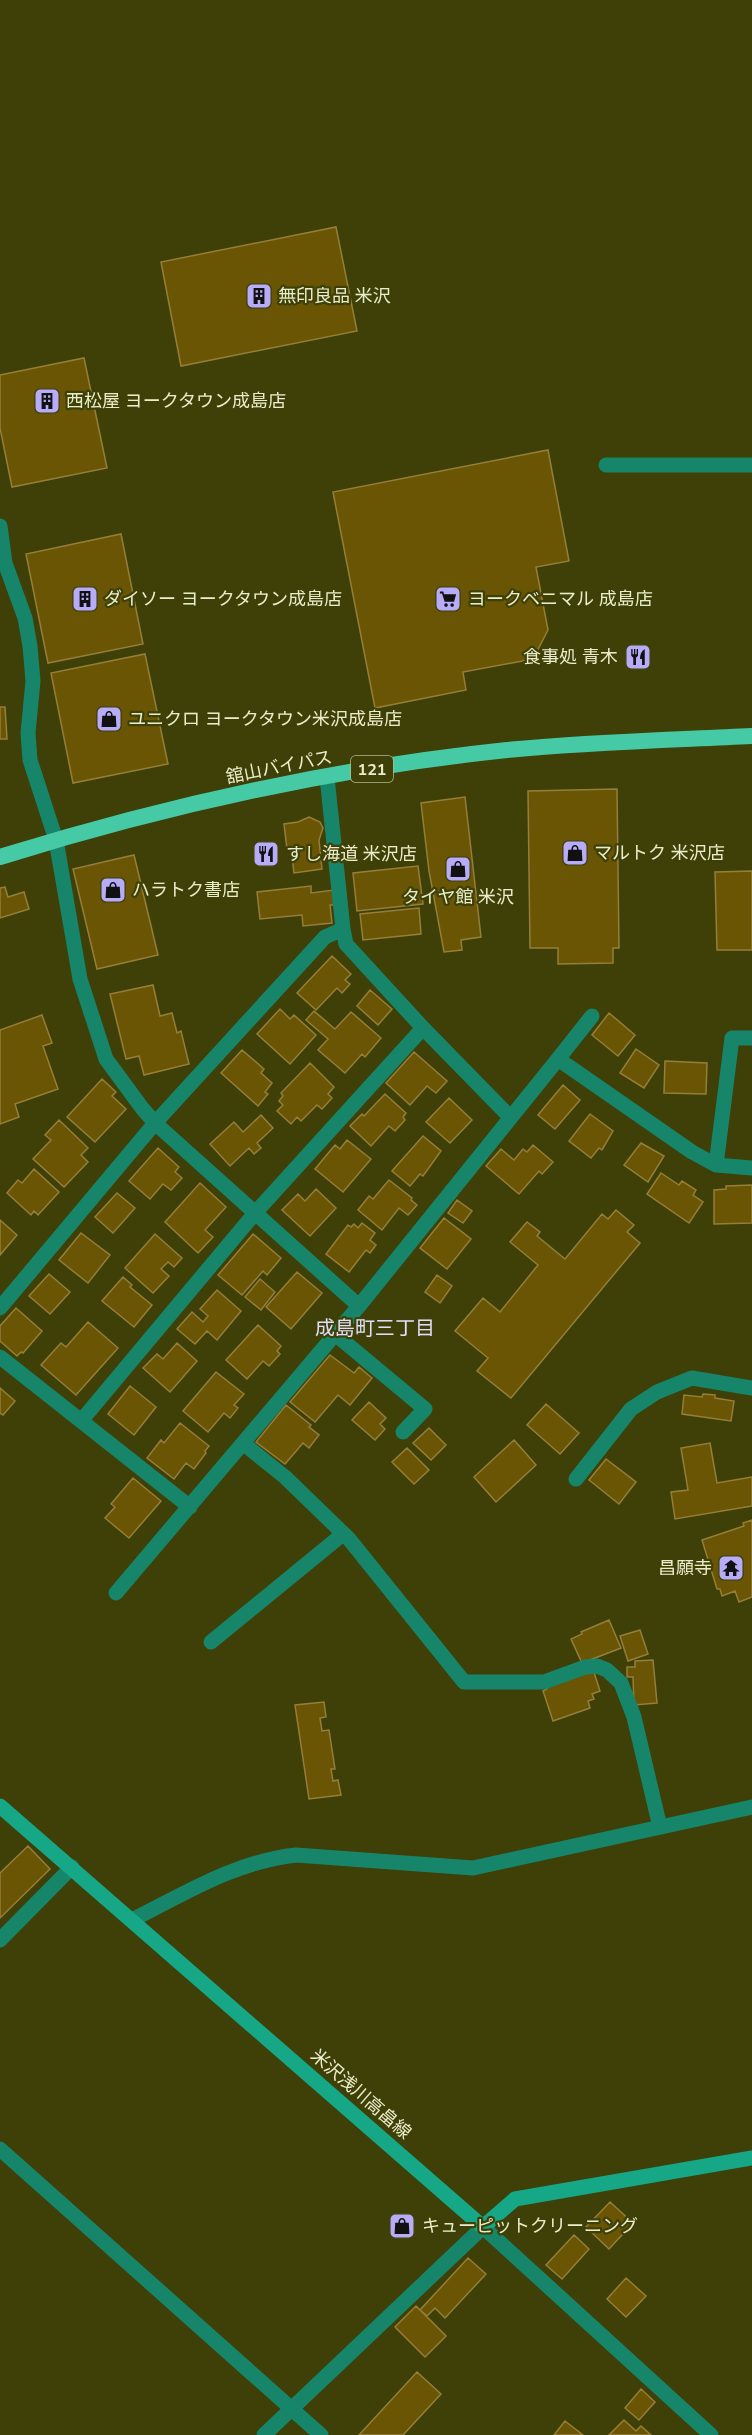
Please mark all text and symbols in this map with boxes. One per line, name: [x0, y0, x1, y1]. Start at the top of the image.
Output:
building icon: 無印良品 米沢: [244, 281, 274, 311]
place label: 無印良品 米沢: [278, 284, 391, 308]
building icon: 西松屋 ヨークタウン成島店: [32, 386, 62, 416]
place label: 西松屋 ヨークタウン成島店: [66, 389, 286, 413]
building icon: ダイソー ヨークタウン成島店: [70, 584, 100, 614]
supermarket icon: ヨークベニマル 成島店: [433, 584, 463, 614]
place label: ダイソー ヨークタウン成島店: [104, 587, 342, 611]
place label: ヨークベニマル 成島店: [468, 587, 653, 611]
restaurant icon: 食事処 青木: [623, 642, 653, 672]
place label: 食事処 青木: [523, 645, 618, 669]
shop icon: ユニクロ ヨークタウン米沢成島店: [94, 704, 124, 734]
place label: ユニクロ ヨークタウン米沢成島店: [128, 707, 402, 731]
street label: 舘山バイパス: [224, 745, 334, 789]
road number: 121: [351, 756, 393, 782]
shop icon: マルトク 米沢店: [560, 838, 590, 868]
restaurant icon: すし海道 米沢店: [251, 839, 281, 869]
place label: マルトク 米沢店: [594, 841, 725, 865]
place label: すし海道 米沢店: [286, 842, 417, 866]
shop icon: タイヤ館 米沢: [443, 854, 473, 884]
shop icon: ハラトク書店: [98, 875, 128, 905]
place label: ハラトク書店: [132, 878, 240, 902]
place label: タイヤ館 米沢: [402, 885, 514, 909]
district label: 成島町三丁目: [315, 1315, 435, 1342]
temple icon: 昌願寺: [716, 1553, 746, 1583]
place label: 昌願寺: [658, 1556, 712, 1580]
street label: 米沢浅川高畠線: [306, 2044, 416, 2144]
shop icon: キューピットクリーニング: [387, 2211, 417, 2241]
place label: キューピットクリーニング: [422, 2214, 638, 2238]

